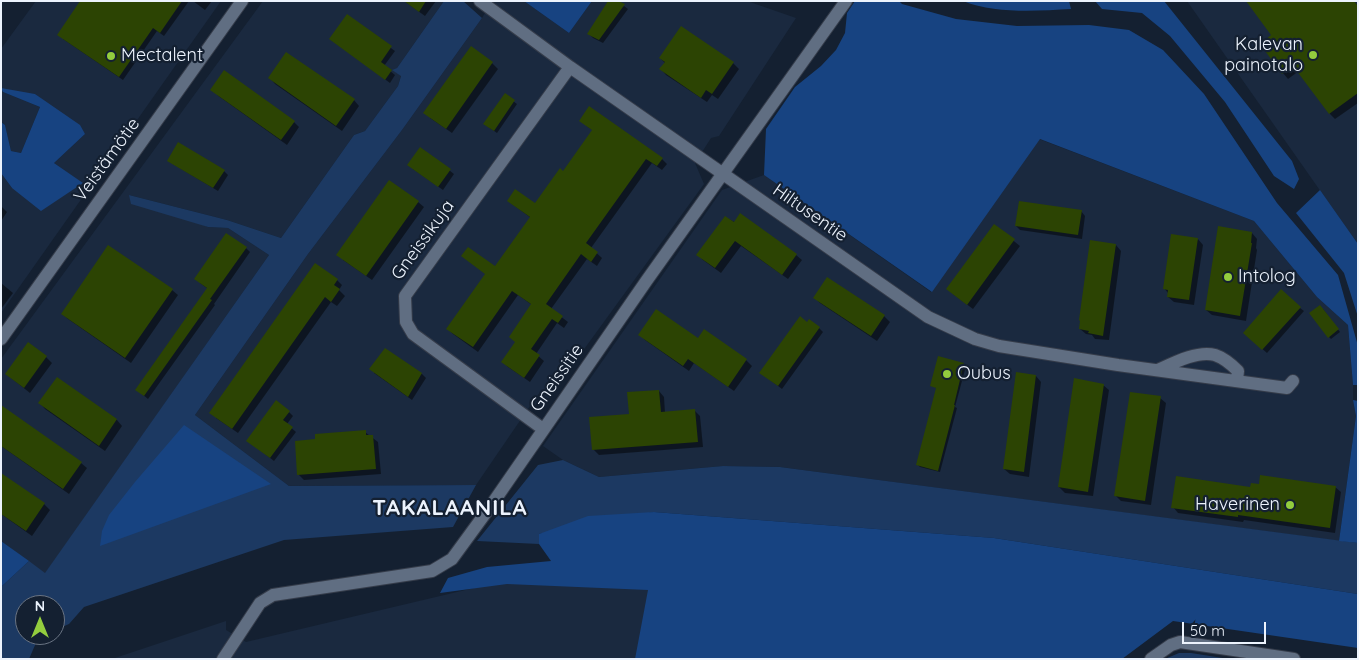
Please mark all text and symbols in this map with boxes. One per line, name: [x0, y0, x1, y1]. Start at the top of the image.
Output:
place label: Kalevan painotalo: [1224, 34, 1303, 76]
place label: Mectalent: [121, 45, 203, 67]
marker: Kalevan painotalo: [1307, 49, 1319, 61]
marker: Mectalent: [105, 50, 117, 62]
street label: Veistämötie: [69, 114, 145, 206]
street label: Hiltusentie: [768, 179, 852, 247]
street label: Gneissikuja: [387, 196, 459, 284]
place label: Intolog: [1238, 266, 1296, 288]
marker: Intolog: [1222, 271, 1234, 283]
street label: Gneissitie: [526, 340, 588, 416]
place label: Oubus: [957, 363, 1011, 385]
marker: Oubus: [941, 368, 953, 380]
place label: Haverinen: [1195, 494, 1280, 516]
district label: TAKALAANILA: [371, 495, 529, 521]
marker: Haverinen: [1284, 499, 1296, 511]
north arrow: [15, 595, 65, 645]
text: N: [35, 597, 45, 615]
scale bar: [1184, 612, 1268, 644]
text: 50 m: [1190, 621, 1225, 640]

